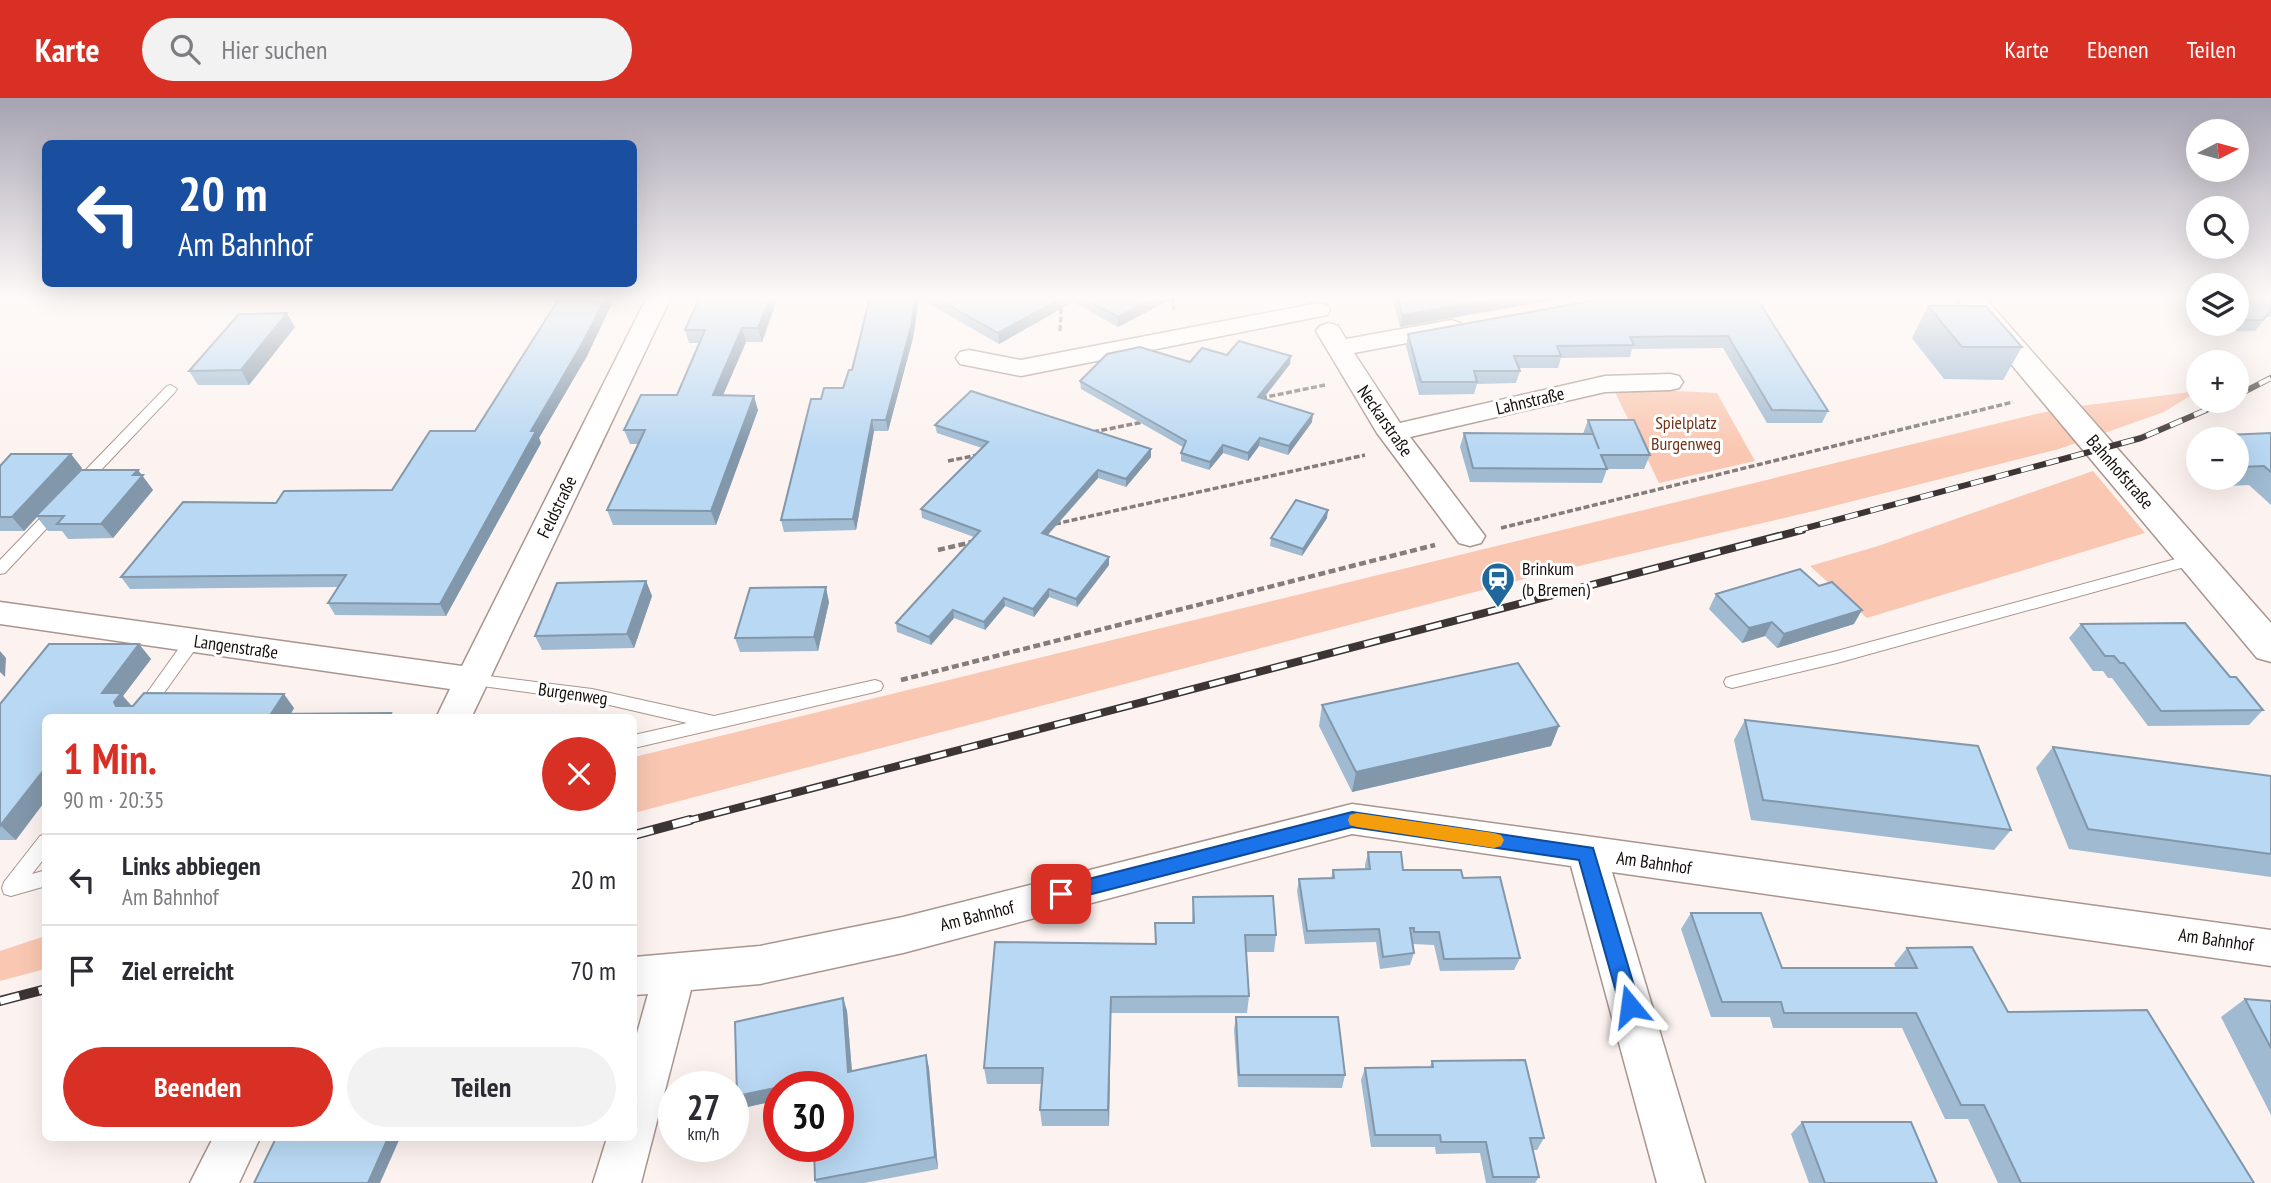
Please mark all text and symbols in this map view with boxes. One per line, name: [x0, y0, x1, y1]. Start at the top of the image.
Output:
search box: [142, 18, 632, 81]
text: Karte: [35, 28, 100, 71]
icon: search: [166, 30, 204, 68]
text: Hier suchen: [222, 33, 327, 66]
text: Karte: [2005, 34, 2049, 65]
text: Ebenen: [2087, 34, 2149, 65]
text: Teilen: [2187, 34, 2236, 65]
north arrow: [2186, 119, 2249, 182]
map controls: [2186, 119, 2249, 490]
text: 20 m: [178, 161, 267, 225]
icon: left: [63, 168, 154, 259]
button: search: [2186, 196, 2249, 259]
text: Am Bahnhof: [178, 223, 313, 265]
button: layers: [2186, 273, 2249, 336]
button: +: [2186, 350, 2249, 413]
street label: Neckarstraße: [1353, 381, 1418, 461]
street label: Lahnstraße: [1493, 381, 1566, 420]
park label: Spielplatz Burgenweg: [1651, 411, 1721, 455]
button: −: [2186, 427, 2249, 490]
street label: Bahnhofstraße: [2082, 430, 2159, 514]
street label: Feldstraße: [532, 472, 581, 542]
place label: Brinkum (b Bremen): [1522, 557, 1591, 601]
station icon: Brinkum (b Bremen): [1479, 560, 1517, 609]
street label: Langenstraße: [192, 629, 280, 664]
street label: Burgenweg: [537, 677, 609, 710]
text: 1 Min.: [63, 731, 157, 786]
button: close: [542, 737, 616, 811]
text: 90 m · 20:35: [63, 785, 164, 814]
street label: Am Bahnhof: [1615, 846, 1695, 879]
text: Links abbiegen: [122, 849, 261, 882]
icon: left: [63, 861, 101, 899]
text: 20 m: [570, 863, 616, 896]
pin: [1031, 864, 1091, 924]
icon: arrive: [1042, 875, 1080, 913]
text: Am Bahnhof: [122, 882, 219, 911]
street label: Am Bahnhof: [937, 895, 1018, 936]
street label: Am Bahnhof: [2177, 923, 2257, 956]
icon: arrive: [63, 952, 101, 990]
text: Ziel erreicht: [122, 954, 234, 987]
text: 70 m: [570, 954, 616, 987]
position arrow: [1593, 969, 1667, 1043]
button: Beenden: [63, 1047, 333, 1127]
button: Teilen: [347, 1047, 616, 1127]
speed limit sign: 30: [763, 1071, 854, 1162]
text: 27: [687, 1084, 720, 1130]
text: km/h: [688, 1122, 719, 1145]

